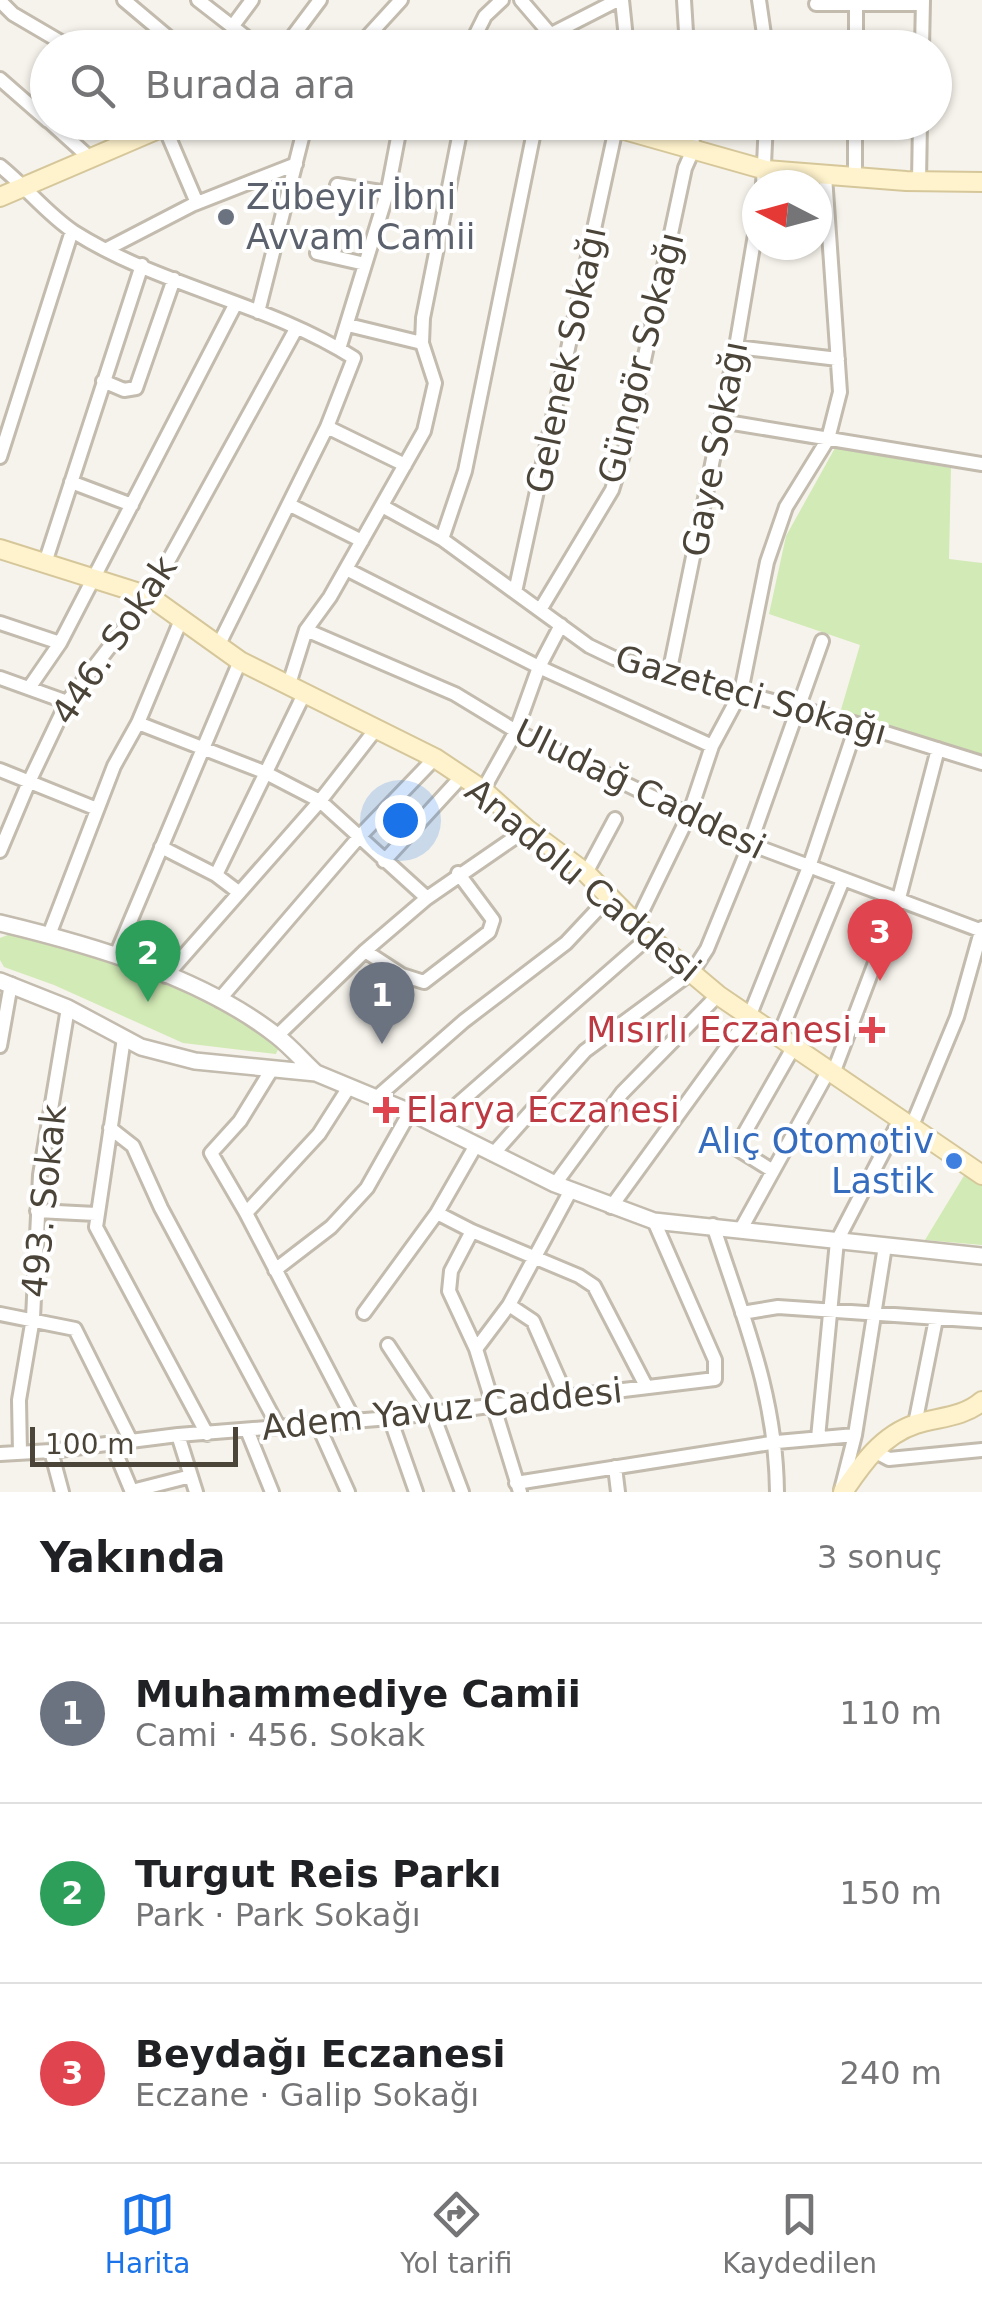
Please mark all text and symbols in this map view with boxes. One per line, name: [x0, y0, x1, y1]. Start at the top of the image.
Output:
search box: [30, 30, 952, 140]
icon: search: [65, 58, 120, 113]
text: Burada ara: [145, 63, 356, 107]
north arrow: [742, 170, 832, 260]
place label: Zübeyir İbni Avvam Camii: [246, 176, 475, 257]
marker: Zübeyir İbni Avvam Camii: [215, 206, 237, 228]
street label: Gelenek Sokağı: [518, 223, 614, 497]
street label: Güngör Sokağı: [590, 228, 692, 488]
street label: Gaye Sokağı: [675, 338, 755, 560]
street label: 446. Sokak: [43, 548, 185, 732]
street label: Gazeteci Sokağı: [611, 637, 891, 753]
street label: Uludağ Caddesi: [508, 711, 772, 867]
street label: Anadolu Caddesi: [458, 770, 708, 990]
your location: [375, 795, 426, 846]
pin: 3: [848, 898, 912, 981]
pin: 2: [116, 920, 180, 1002]
pin: 1: [350, 962, 414, 1044]
place label: Mısırlı Eczanesi: [586, 1010, 852, 1050]
marker: Mısırlı Eczanesi: [861, 1019, 883, 1041]
place label: Elarya Eczanesi: [406, 1090, 680, 1130]
marker: Elarya Eczanesi: [375, 1099, 397, 1121]
street label: 493. Sokak: [14, 1102, 74, 1300]
place label: Alıç Otomotiv Lastik: [698, 1121, 935, 1201]
marker: Alıç Otomotiv Lastik: [943, 1150, 965, 1172]
street label: Adem Yavuz Caddesi: [260, 1370, 624, 1448]
scale bar: [30, 1422, 238, 1466]
text: 100 m: [45, 1428, 135, 1461]
text: Yakında: [40, 1533, 226, 1582]
text: 3 sonuç: [817, 1538, 942, 1576]
text: Muhammediye Camii: [135, 1672, 581, 1716]
text: 1: [61, 1694, 84, 1732]
text: 110 m: [840, 1694, 942, 1732]
text: Cami · 456. Sokak: [135, 1716, 425, 1754]
text: Turgut Reis Parkı: [135, 1852, 502, 1896]
text: 2: [61, 1874, 84, 1912]
text: 150 m: [840, 1874, 942, 1912]
text: Park · Park Sokağı: [135, 1896, 421, 1934]
text: Beydağı Eczanesi: [135, 2032, 506, 2076]
text: 3: [61, 2054, 84, 2092]
text: 240 m: [840, 2054, 942, 2092]
text: Eczane · Galip Sokağı: [135, 2076, 479, 2114]
tab: Harita: [105, 2187, 191, 2280]
tab: Yol tarifi: [400, 2187, 512, 2280]
tab: Kaydedilen: [722, 2187, 877, 2280]

